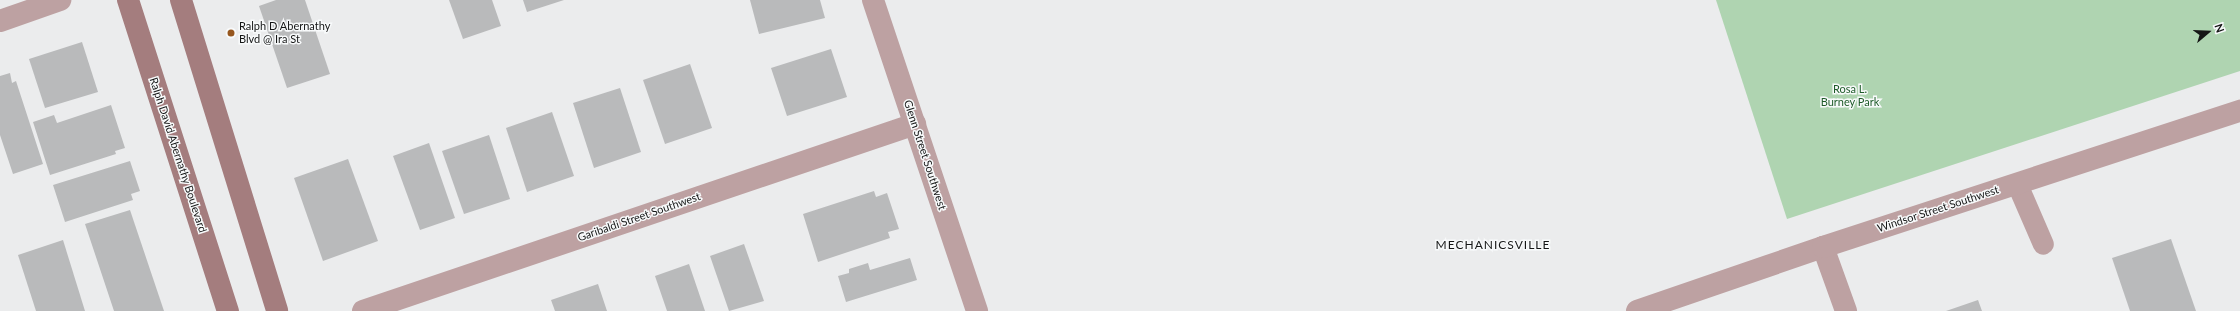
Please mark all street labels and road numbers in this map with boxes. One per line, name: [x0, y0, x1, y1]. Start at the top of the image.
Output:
street label: Ralph David Abernathy Boulevard: [147, 76, 209, 234]
street label: Glenn Street Southwest: [901, 98, 949, 212]
street label: Windsor Street Southwest: [1875, 183, 2001, 235]
street label: Garibaldi Street Southwest: [576, 190, 702, 244]

